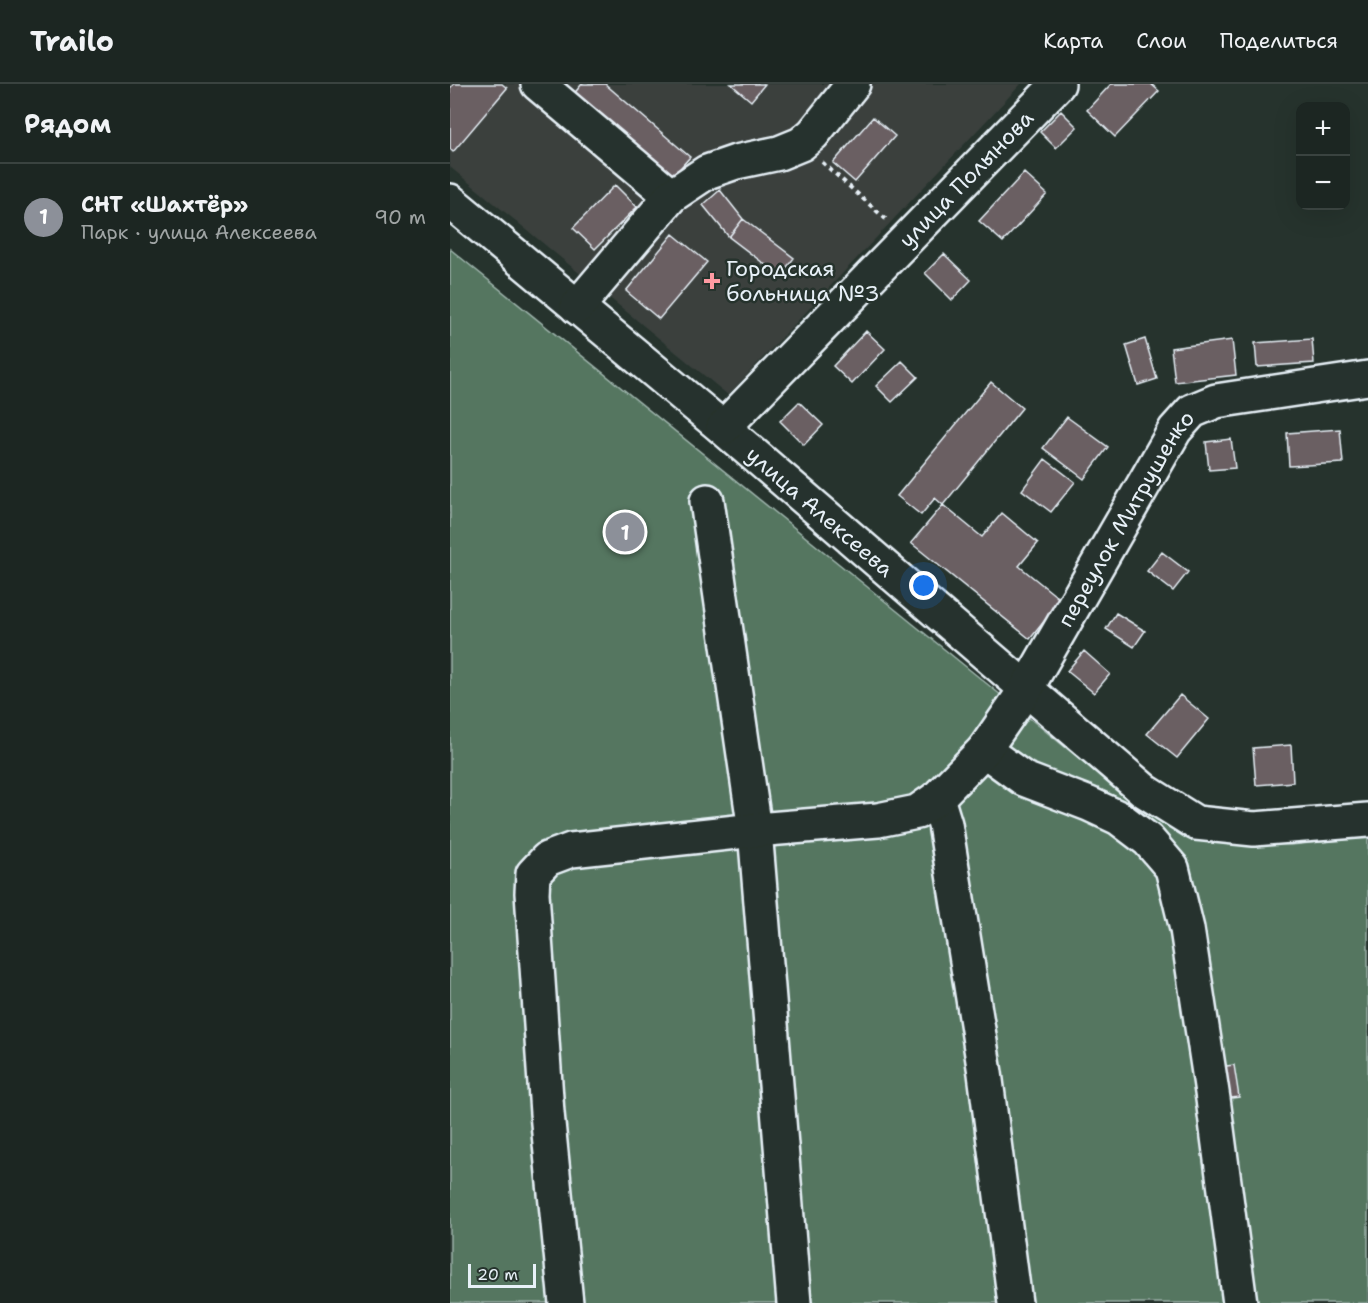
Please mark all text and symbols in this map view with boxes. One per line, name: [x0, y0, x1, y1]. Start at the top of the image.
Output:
text: Trailo: [30, 22, 114, 60]
text: Карта: [1043, 27, 1103, 55]
text: Слои: [1136, 27, 1187, 55]
text: Поделиться: [1220, 27, 1338, 55]
map controls: [1296, 102, 1350, 210]
button: +: [1296, 102, 1350, 156]
street label: улица Полынова: [892, 103, 1040, 254]
text: Рядом: [24, 106, 111, 141]
button: −: [1296, 156, 1350, 210]
text: СНТ «Шахтёр»: [81, 190, 248, 219]
text: 1: [39, 204, 48, 230]
text: 90 m: [374, 204, 426, 230]
text: Парк · улица Алексеева: [81, 219, 317, 245]
place label: Городская больница №3: [726, 254, 880, 308]
marker: Городская больница №3: [703, 272, 721, 290]
street label: переулок Митрушенко: [1050, 404, 1200, 632]
street label: улица Алексеева: [740, 440, 900, 583]
pin: 1: [606, 510, 645, 554]
your location: [909, 571, 938, 600]
scale bar: [468, 1261, 536, 1288]
text: 20 m: [477, 1264, 518, 1285]

